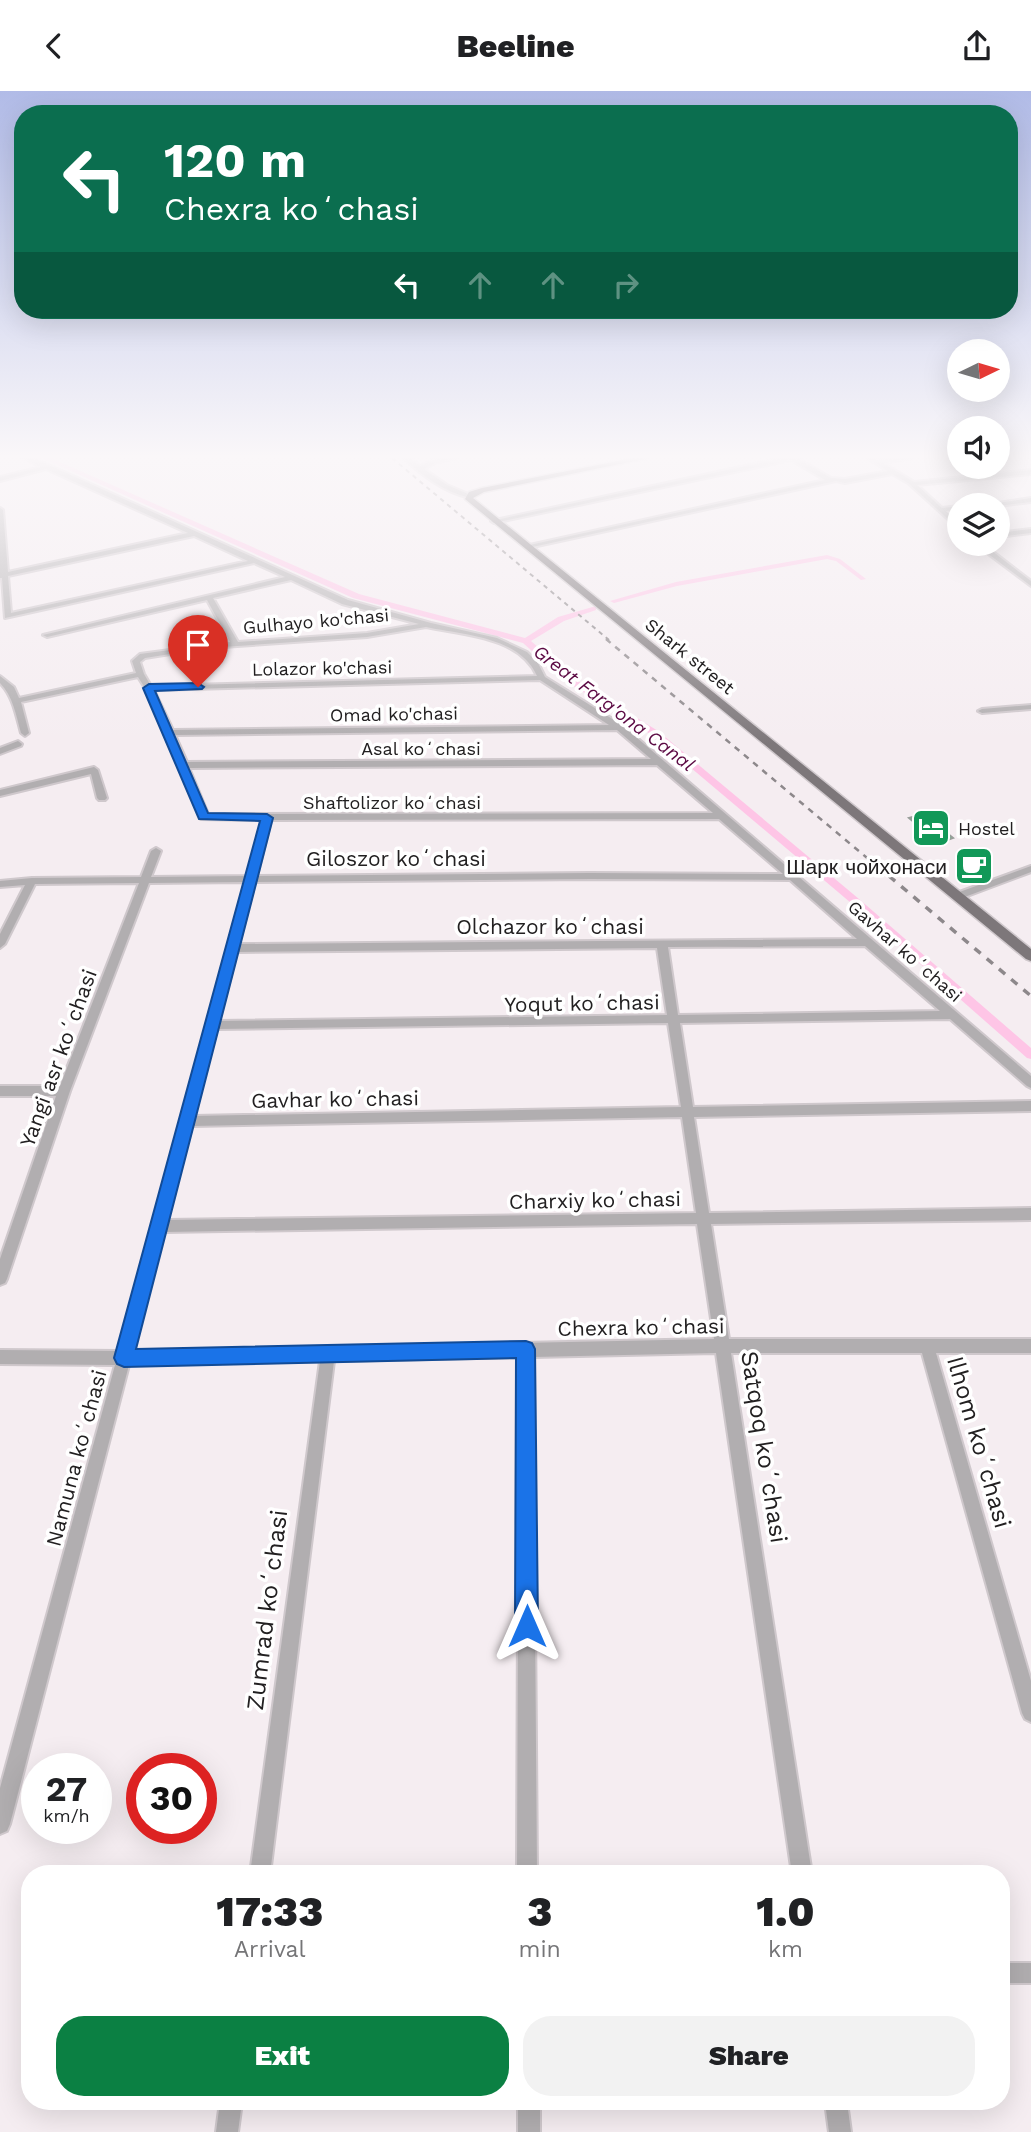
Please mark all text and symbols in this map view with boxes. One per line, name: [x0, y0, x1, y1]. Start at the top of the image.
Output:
icon: back: [35, 27, 73, 65]
text: Beeline: [456, 27, 575, 65]
icon: share: [958, 27, 996, 65]
text: 120 m: [164, 131, 306, 189]
icon: left: [49, 133, 140, 224]
text: Chexra koʻchasi: [164, 190, 419, 228]
icon: left: [388, 266, 426, 304]
icon: ahead: [461, 266, 499, 304]
icon: ahead: [534, 266, 572, 304]
icon: right: [607, 266, 645, 304]
north arrow: [947, 339, 1010, 403]
map controls: [947, 339, 1010, 556]
button: sound: [947, 416, 1010, 479]
button: layers: [947, 493, 1010, 556]
street label: Gulhayo ko'chasi: [242, 604, 390, 638]
street label: Shark street: [641, 614, 739, 699]
pin: [168, 615, 228, 687]
icon: arrive: [179, 626, 217, 664]
water label: Great Farg'ona Canal: [529, 640, 699, 776]
street label: Lolazor ko'chasi: [252, 656, 392, 680]
street label: Omad ko'chasi: [330, 702, 458, 726]
street label: Asal koʻchasi: [361, 738, 481, 759]
street label: Shaftolizor koʻchasi: [303, 792, 481, 813]
hotel icon: Hostel: [910, 807, 952, 849]
place label: Hostel: [958, 818, 1015, 839]
cafe icon: Шарк чойхонаси: [953, 845, 995, 887]
street label: Giloszor koʻchasi: [306, 846, 486, 871]
place label: Шарк чойхонаси: [786, 854, 947, 879]
street label: Gavhar koʻchasi: [844, 896, 966, 1006]
street label: Olchazor koʻchasi: [456, 914, 644, 939]
street label: Yangi asr koʻchasi: [14, 966, 102, 1150]
street label: Yoqut koʻchasi: [504, 989, 660, 1017]
street label: Gavhar koʻchasi: [251, 1085, 419, 1113]
street label: Charxiy koʻchasi: [509, 1186, 681, 1214]
street label: Chexra koʻchasi: [557, 1313, 725, 1341]
street label: Satqoq koʻchasi: [735, 1349, 793, 1545]
street label: Ilhom koʻchasi: [941, 1353, 1017, 1531]
street label: Namuna koʻchasi: [40, 1367, 112, 1549]
street label: Zumrad koʻchasi: [241, 1508, 293, 1712]
position arrow: [490, 1589, 564, 1663]
speed limit sign: 30: [126, 1753, 217, 1844]
text: 27: [46, 1768, 87, 1810]
text: km/h: [43, 1805, 90, 1826]
text: 17:33: [216, 1887, 323, 1936]
text: 3: [527, 1887, 552, 1936]
text: 1.0: [756, 1887, 815, 1936]
text: Arrival: [234, 1936, 306, 1963]
text: min: [519, 1936, 561, 1963]
text: km: [768, 1936, 803, 1963]
button: Exit: [56, 2016, 509, 2096]
button: Share: [523, 2016, 975, 2096]

